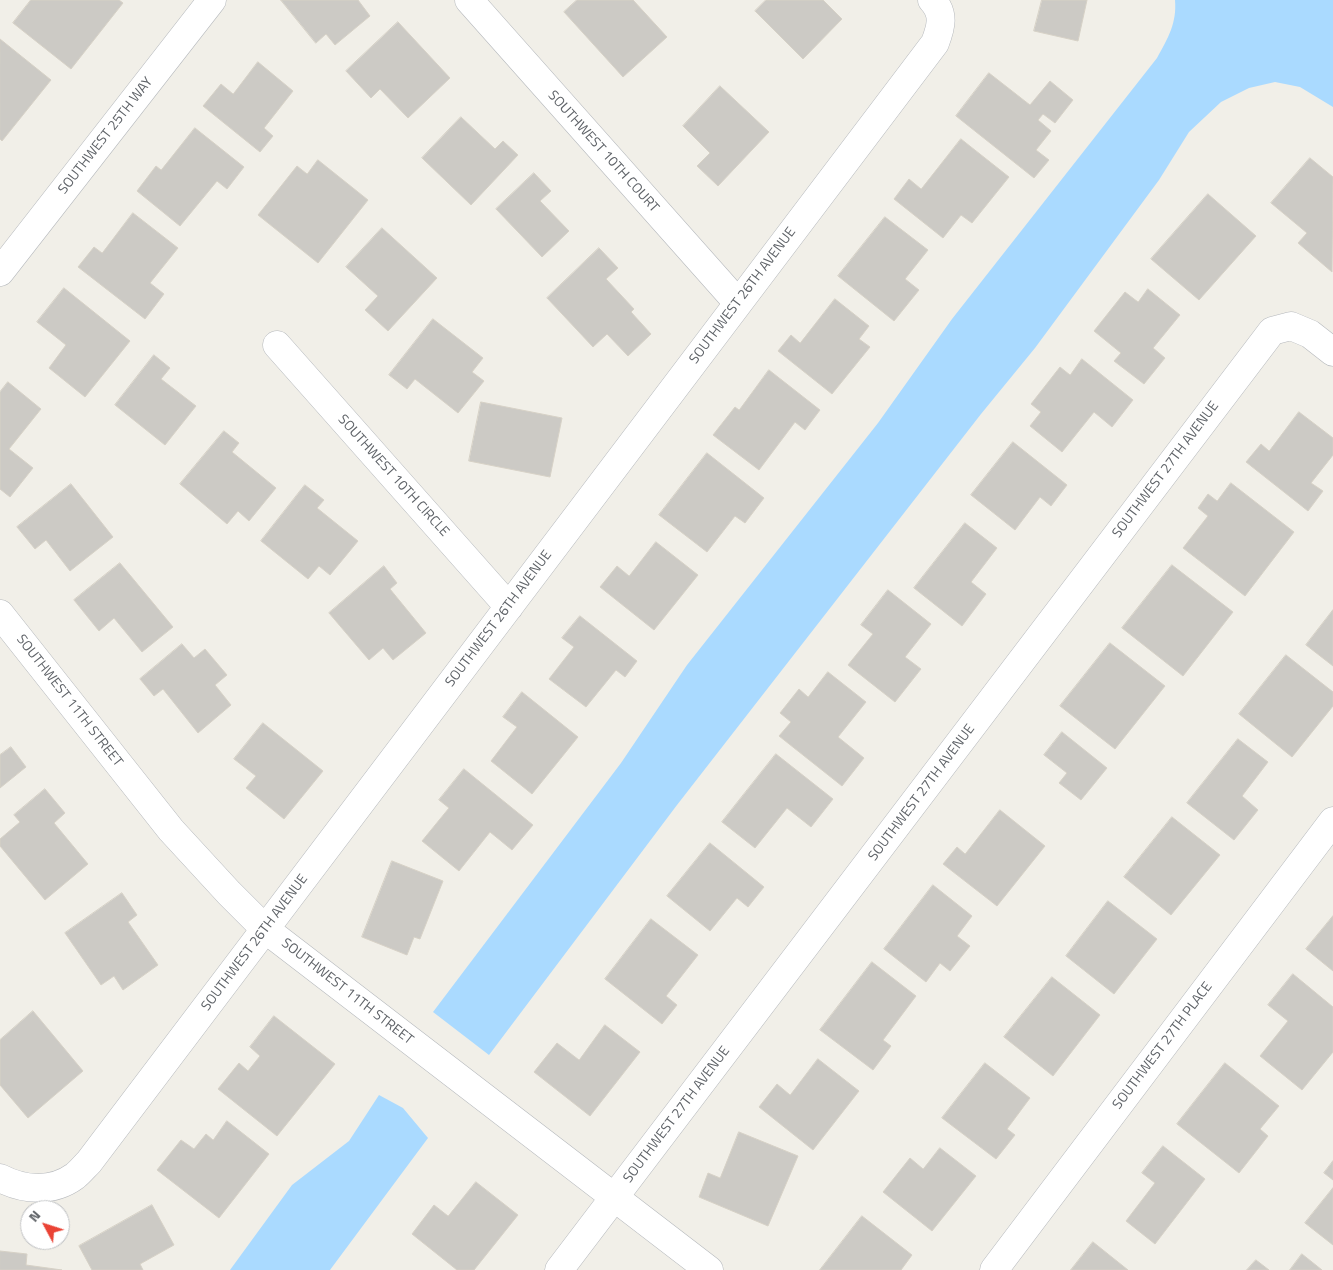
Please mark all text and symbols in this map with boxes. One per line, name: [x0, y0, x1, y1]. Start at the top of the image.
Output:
street label: SOUTHWEST 25TH WAY: [55, 74, 157, 198]
street label: SOUTHWEST 10TH COURT: [544, 88, 662, 216]
street label: SOUTHWEST 26TH AVENUE: [686, 224, 800, 368]
street label: SOUTHWEST 27TH AVENUE: [1109, 398, 1223, 542]
street label: SOUTHWEST 10TH CIRCLE: [334, 412, 452, 540]
street label: SOUTHWEST 26TH AVENUE: [442, 547, 556, 691]
street label: SOUTHWEST 11TH STREET: [12, 632, 126, 770]
street label: SOUTHWEST 27TH AVENUE: [865, 721, 979, 865]
street label: SOUTHWEST 26TH AVENUE: [198, 871, 312, 1015]
street label: SOUTHWEST 11TH STREET: [278, 935, 416, 1049]
street label: SOUTHWEST 27TH PLACE: [1110, 979, 1216, 1113]
street label: SOUTHWEST 27TH AVENUE: [620, 1043, 734, 1187]
north arrow: [20, 1200, 70, 1250]
text: N: [23, 1205, 45, 1226]

